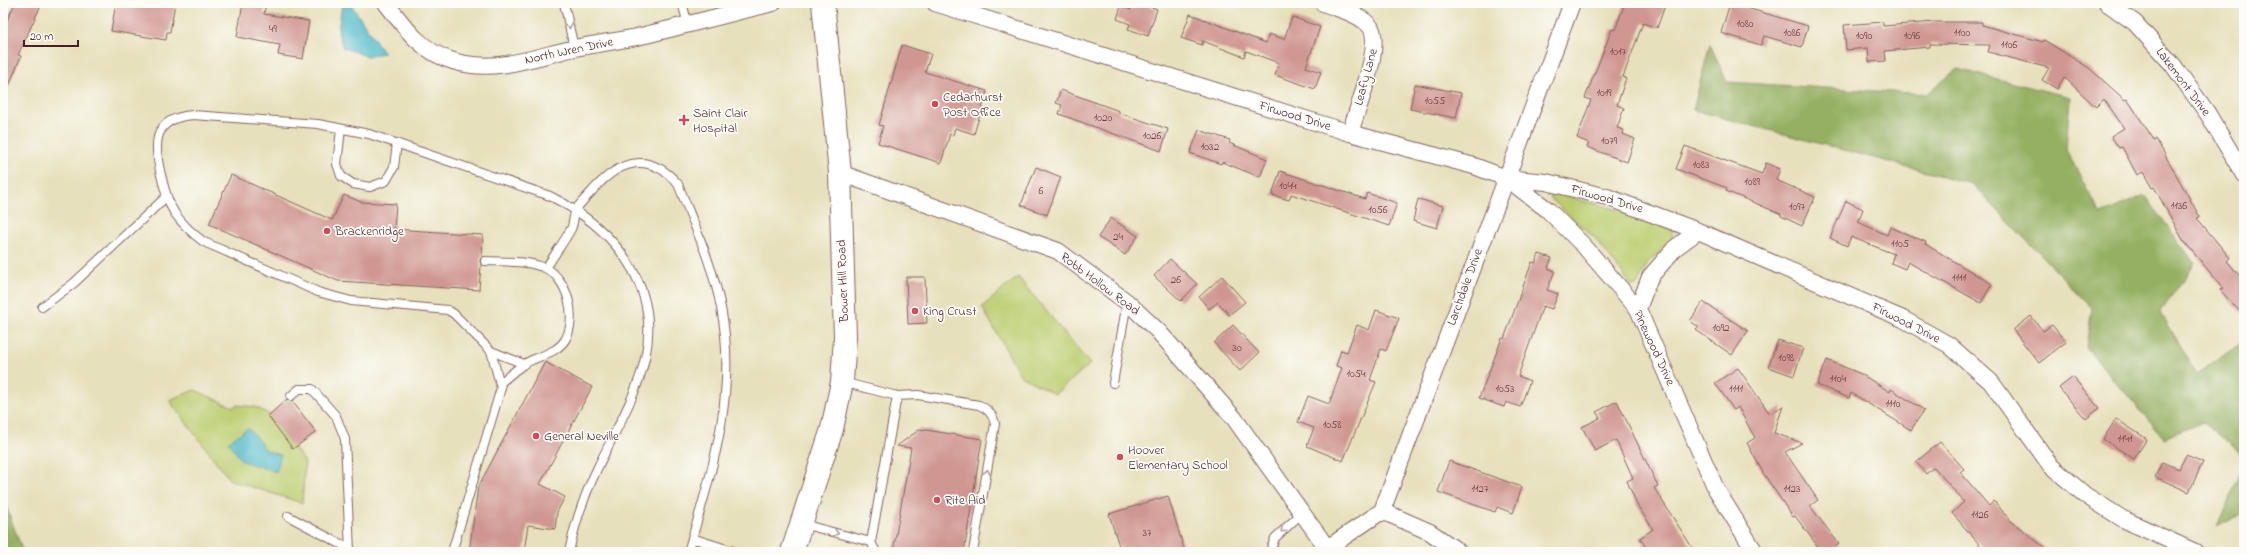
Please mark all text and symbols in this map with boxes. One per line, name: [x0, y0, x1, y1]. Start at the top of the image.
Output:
house number: 1080: [1736, 16, 1754, 32]
house number: 49: [269, 21, 278, 37]
scale bar: [24, 22, 78, 48]
one-way arrow: [565, 22, 573, 29]
house number: 1086: [1783, 25, 1801, 41]
house number: 1100: [1954, 25, 1970, 41]
text: 20 m: [30, 28, 53, 46]
house number: 1090: [1856, 28, 1872, 44]
house number: 1096: [1904, 28, 1920, 44]
street label: North Wren Drive: [523, 32, 615, 70]
house number: 1106: [2001, 37, 2017, 53]
house number: 1017: [1610, 44, 1627, 60]
street label: Lakemont Drive: [2151, 44, 2215, 120]
street label: Leafy Lane: [1349, 46, 1384, 108]
house number: 1019: [1596, 85, 1612, 101]
place label: Cedarhurst Post Office: [943, 88, 1004, 122]
house number: 1055: [1425, 93, 1445, 109]
street label: Firwood Drive: [1256, 96, 1334, 136]
marker: Cedarhurst Post Office: [930, 99, 940, 109]
place label: Saint Clair Hospital: [693, 104, 748, 138]
house number: 1020: [1094, 110, 1112, 126]
marker: Saint Clair Hospital: [678, 114, 690, 126]
house number: 1026: [1143, 128, 1161, 144]
house number: 1079: [1601, 133, 1618, 149]
house number: 1032: [1201, 139, 1220, 155]
house number: 1083: [1693, 157, 1710, 173]
house number: 1089: [1744, 174, 1761, 190]
house number: 1044: [1279, 178, 1297, 194]
street label: Firwood Drive: [1568, 179, 1646, 218]
house number: 6: [1039, 183, 1044, 199]
house number: 1136: [2171, 198, 2187, 214]
house number: 1097: [1789, 199, 1806, 215]
house number: 1056: [1368, 202, 1388, 218]
place label: Brackenridge: [334, 222, 404, 242]
marker: Brackenridge: [322, 226, 332, 236]
house number: 24: [1113, 229, 1123, 245]
house number: 1105: [1891, 236, 1909, 252]
street label: Bower Hill Road: [832, 239, 854, 324]
street label: Larchdale Drive: [1442, 246, 1488, 328]
street label: Robb Hollow Road: [1056, 248, 1144, 321]
house number: 1111: [1952, 270, 1966, 286]
house number: 26: [1171, 272, 1181, 288]
street label: Firwood Drive: [1868, 297, 1944, 348]
place label: King Crust: [923, 302, 977, 322]
marker: King Crust: [910, 306, 920, 316]
street label: Pinewood Drive: [1628, 307, 1680, 389]
house number: 1092: [1712, 320, 1730, 336]
house number: 30: [1232, 340, 1242, 356]
house number: 1098: [1778, 350, 1794, 366]
house number: 1054: [1346, 366, 1366, 382]
house number: 1104: [1830, 371, 1847, 387]
house number: 1053: [1495, 381, 1515, 397]
house number: 1111: [1729, 381, 1743, 397]
house number: 1110: [1885, 396, 1901, 412]
house number: 1058: [1323, 417, 1341, 433]
place label: General Neville: [544, 427, 619, 446]
marker: General Neville: [531, 431, 541, 441]
house number: 1141: [2117, 431, 2133, 447]
place label: Hoover Elementary School: [1128, 441, 1228, 476]
marker: Hoover Elementary School: [1115, 452, 1125, 462]
one-way arrow: [982, 469, 991, 475]
house number: 1127: [1472, 481, 1489, 497]
house number: 1123: [1783, 481, 1801, 497]
place label: Rite Aid: [945, 491, 986, 510]
marker: Rite Aid: [932, 495, 942, 505]
house number: 1126: [1971, 507, 1989, 523]
house number: 37: [1142, 525, 1152, 541]
one-way arrow: [1280, 526, 1288, 533]
one-way arrow: [832, 528, 839, 537]

